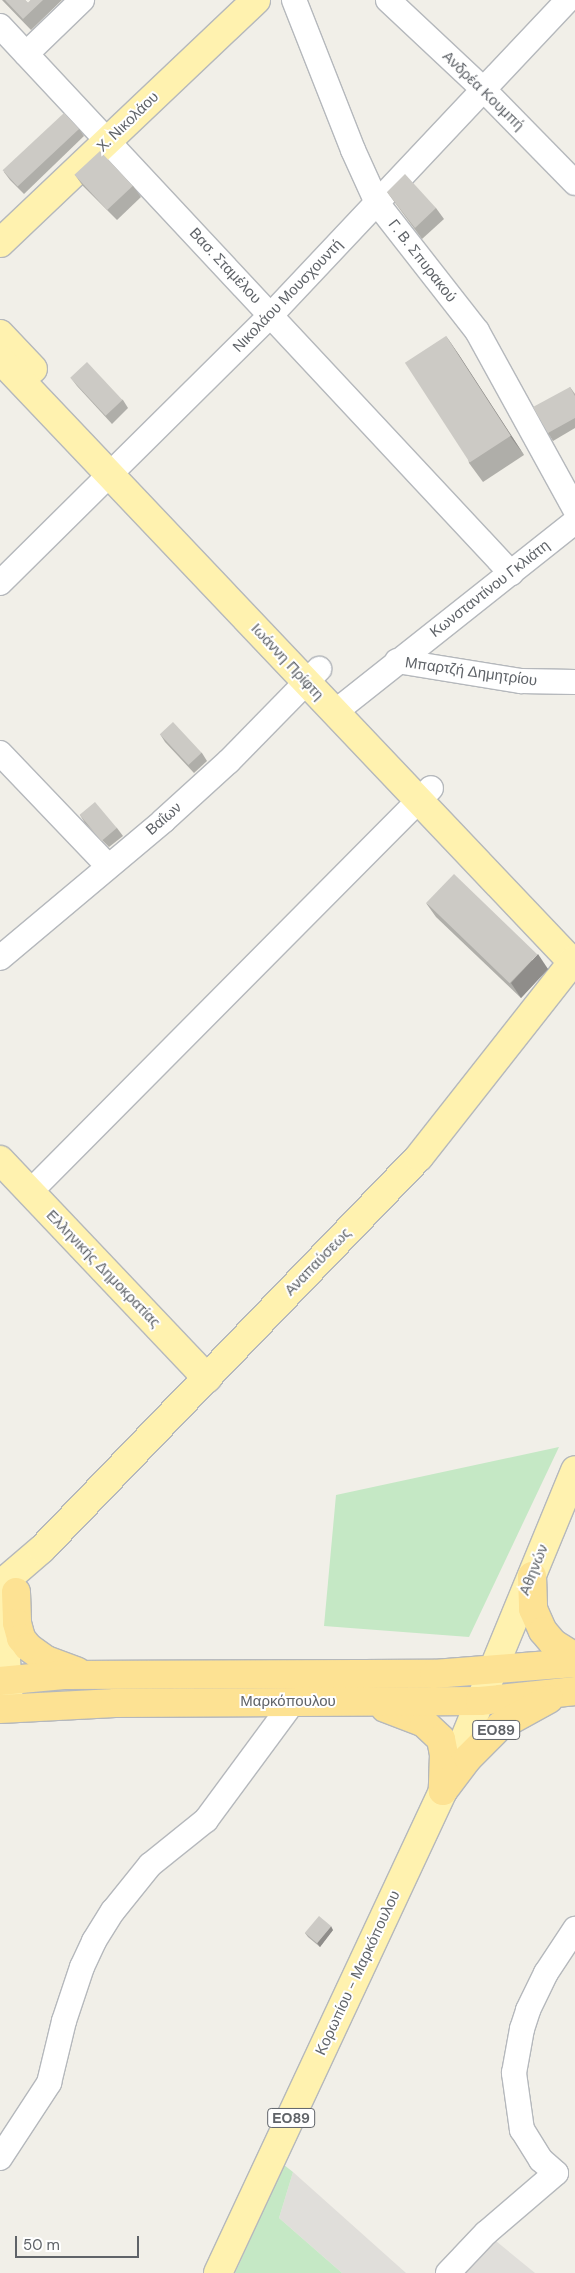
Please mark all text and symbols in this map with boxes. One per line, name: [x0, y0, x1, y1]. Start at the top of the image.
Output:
street label: Ανδρέα Κουμπή: [438, 48, 528, 134]
street label: Χ. Νικολάου: [93, 88, 163, 156]
street label: Γ. Β. Σπυρακού: [384, 216, 460, 306]
street label: Βασ. Σταμέλου: [185, 224, 265, 308]
street label: Νικολάου Μουσχουντή: [229, 236, 347, 356]
street label: Κωνσταντίνου Γκλιάτη: [427, 537, 553, 641]
street label: Ιωάννη Πρίφτη: [247, 620, 327, 704]
street label: Μπαρτζή Δημητρίου: [404, 654, 538, 690]
street label: Βαΐων: [143, 799, 185, 839]
street label: Ελληνικής Δημοκρατίας: [42, 1206, 164, 1332]
street label: Αναπαύσεως: [281, 1224, 355, 1300]
street label: Αθηνών: [516, 1542, 552, 1598]
street label: Μαρκόπουλου: [240, 1693, 336, 1711]
road number: ΕΟ89: [471, 1718, 521, 1742]
street label: Κορωπίου - Μαρκόπουλου: [312, 1888, 404, 2058]
road number: ΕΟ89: [266, 2106, 316, 2130]
scale bar: [18, 2226, 141, 2258]
text: 50 m: [23, 2235, 60, 2255]

